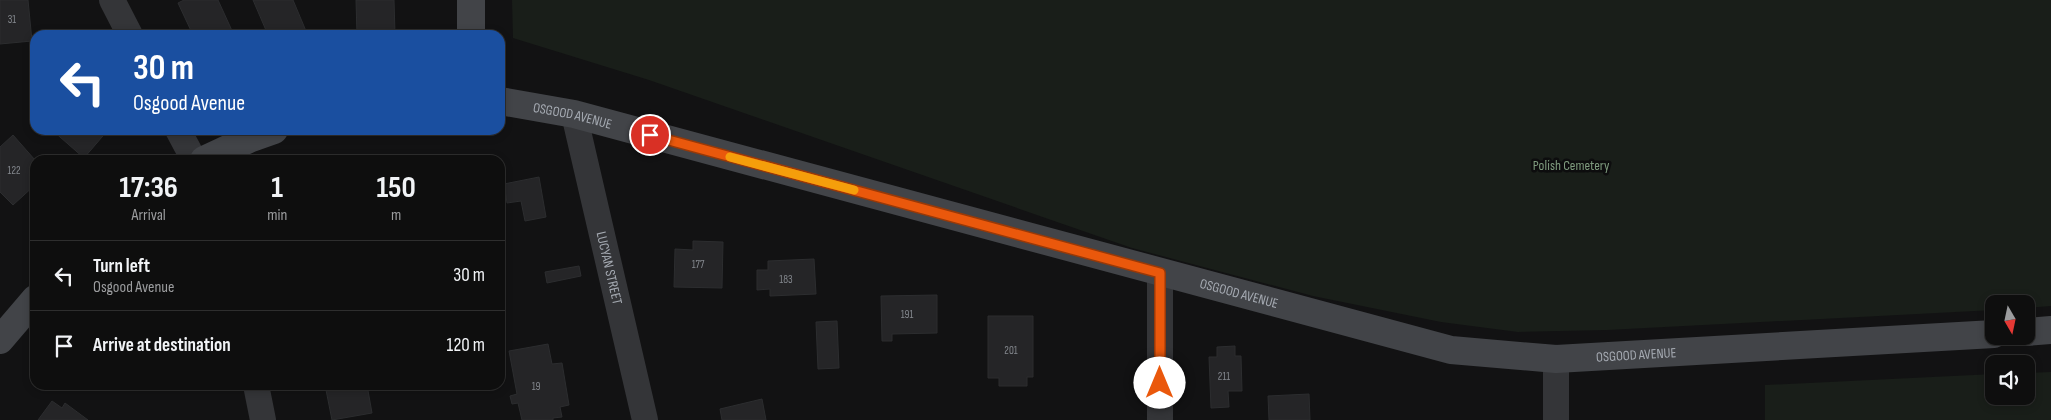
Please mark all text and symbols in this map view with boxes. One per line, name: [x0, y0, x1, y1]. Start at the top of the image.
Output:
house number: 31: [8, 13, 16, 26]
text: 30 m: [133, 47, 194, 90]
icon: left: [50, 50, 115, 115]
text: Osgood Avenue: [133, 90, 245, 117]
street label: OSGOOD AVENUE: [532, 99, 614, 133]
pin: [629, 114, 671, 156]
icon: arrive: [636, 121, 664, 149]
park label: Polish Cemetery: [1533, 157, 1610, 174]
house number: 122: [7, 164, 21, 177]
text: 17:36: [119, 170, 178, 206]
text: 1: [271, 170, 283, 206]
text: 150: [376, 170, 416, 206]
text: Arrival: [131, 206, 166, 225]
text: min: [267, 206, 287, 225]
text: m: [391, 206, 401, 225]
street label: LUCYAN STREET: [593, 230, 626, 307]
text: Turn left: [93, 255, 150, 278]
house number: 177: [692, 258, 705, 271]
icon: left: [50, 262, 78, 290]
text: 30 m: [453, 264, 485, 287]
house number: 183: [779, 273, 793, 286]
street label: OSGOOD AVENUE: [1198, 275, 1280, 312]
text: Osgood Avenue: [93, 278, 174, 297]
north arrow: [1985, 295, 2035, 345]
map controls: [1985, 295, 2035, 405]
house number: 191: [901, 308, 913, 321]
icon: arrive: [50, 332, 78, 360]
text: Arrive at destination: [93, 334, 231, 357]
text: 120 m: [447, 334, 485, 357]
house number: 201: [1004, 344, 1018, 357]
street label: OSGOOD AVENUE: [1596, 344, 1677, 366]
button: sound: [1985, 355, 2035, 405]
position arrow: [1133, 356, 1185, 408]
house number: 211: [1218, 370, 1230, 383]
house number: 19: [532, 380, 540, 393]

